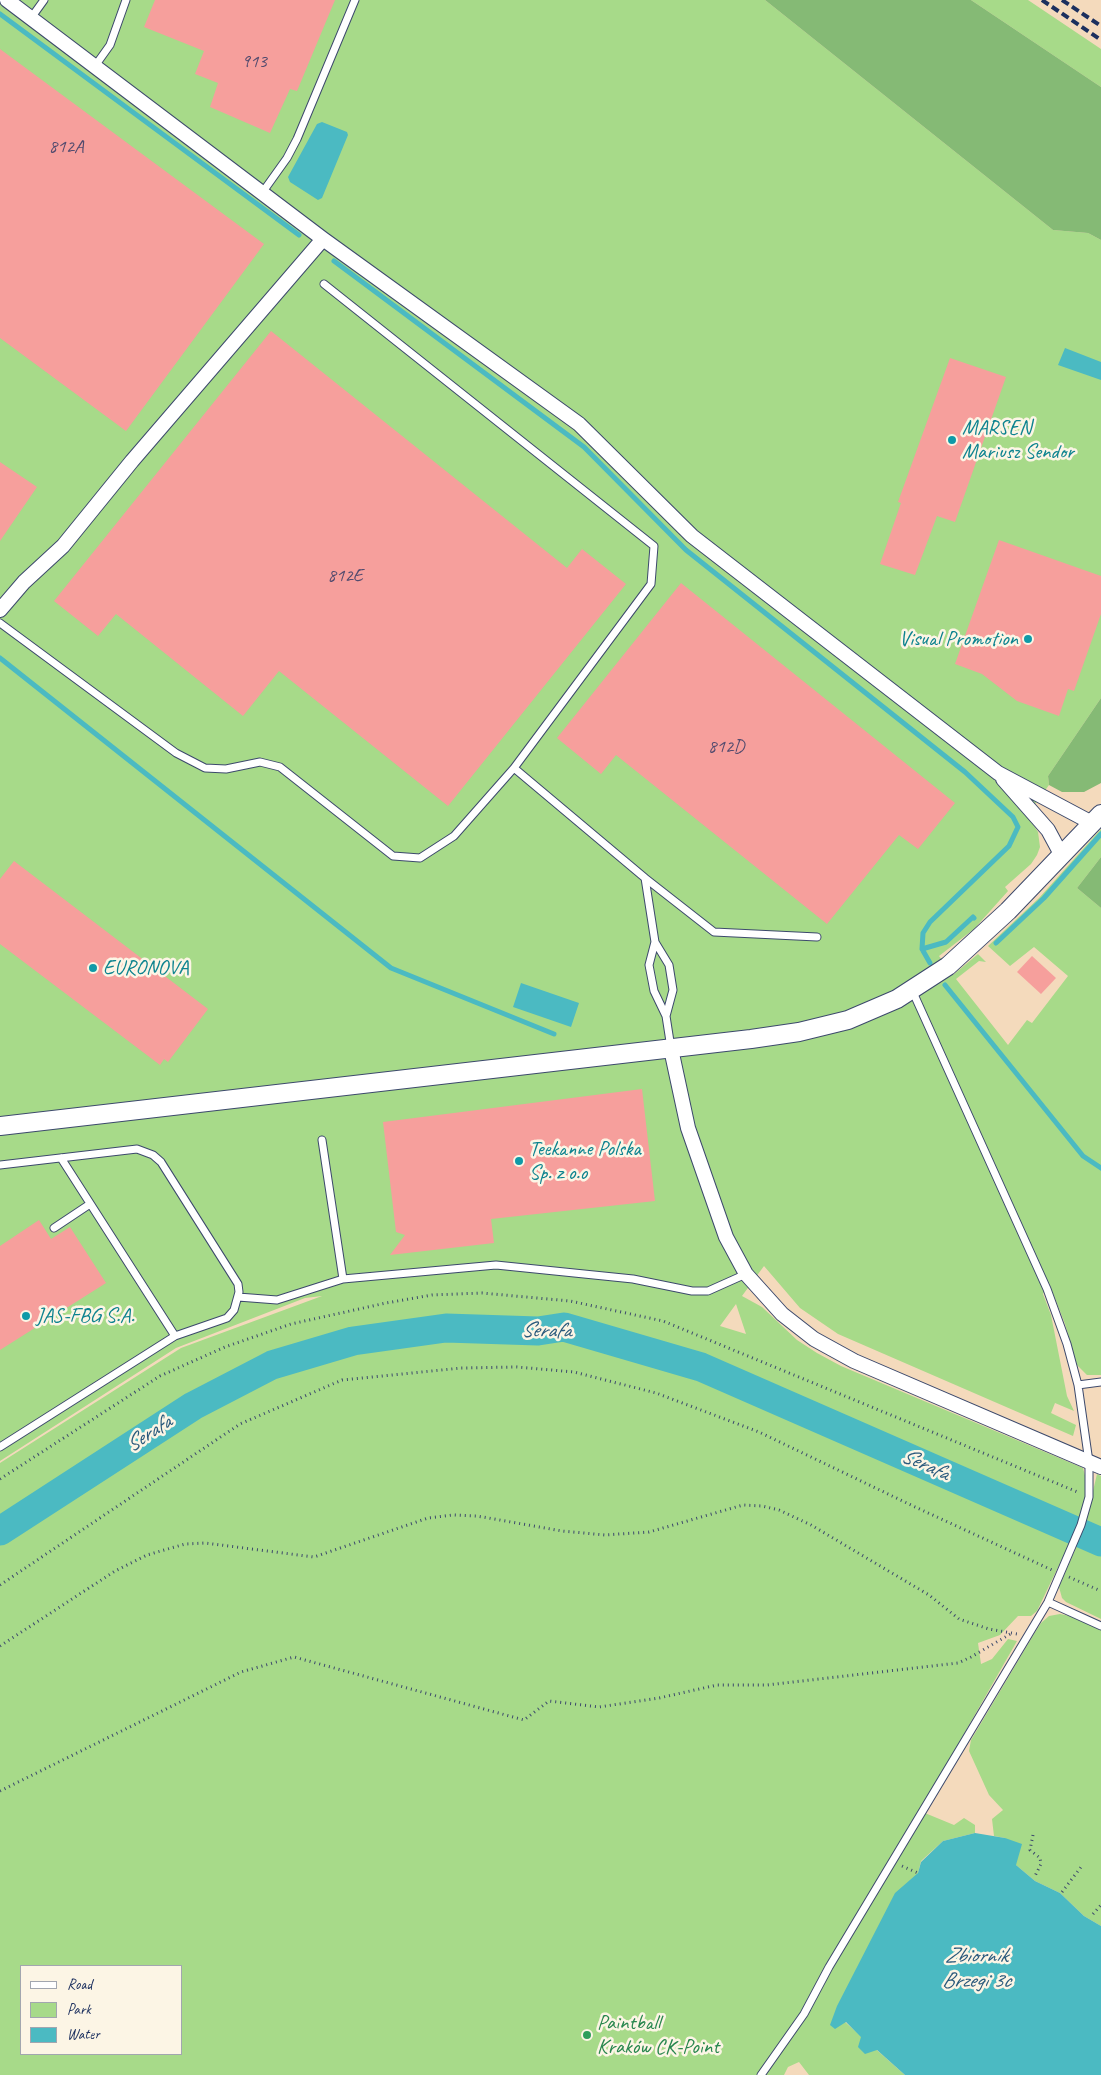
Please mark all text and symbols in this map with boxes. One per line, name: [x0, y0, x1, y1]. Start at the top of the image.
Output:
house number: 913: [241, 51, 267, 73]
house number: 812A: [48, 136, 84, 158]
place label: MARSEN Mariusz Sendor: [962, 415, 1074, 465]
marker: MARSEN Mariusz Sendor: [946, 434, 958, 446]
house number: 812E: [327, 565, 363, 587]
place label: Visual Promotion: [899, 626, 1018, 652]
marker: Visual Promotion: [1022, 633, 1034, 645]
house number: 812D: [708, 736, 744, 758]
place label: EURONOVA: [103, 955, 189, 981]
marker: EURONOVA: [87, 962, 99, 974]
place label: Teekanne Polska Sp. z o.o: [529, 1136, 641, 1186]
marker: Teekanne Polska Sp. z o.o: [513, 1155, 525, 1167]
place label: JAS-FBG S.A.: [36, 1303, 134, 1329]
marker: JAS-FBG S.A.: [20, 1310, 32, 1322]
water label: Serafa: [521, 1317, 571, 1345]
water label: Serafa: [121, 1409, 177, 1459]
water label: Serafa: [897, 1443, 953, 1487]
water label: Zbiornik Brzegi 3c: [942, 1943, 1010, 1994]
legend: [20, 1965, 182, 2055]
text: Road: [67, 1975, 92, 1994]
text: Park: [67, 2000, 91, 2019]
place label: Paintball Kraków CK-Point: [597, 2010, 719, 2060]
text: Water: [67, 2025, 100, 2044]
marker: Paintball Kraków CK-Point: [581, 2029, 593, 2041]

